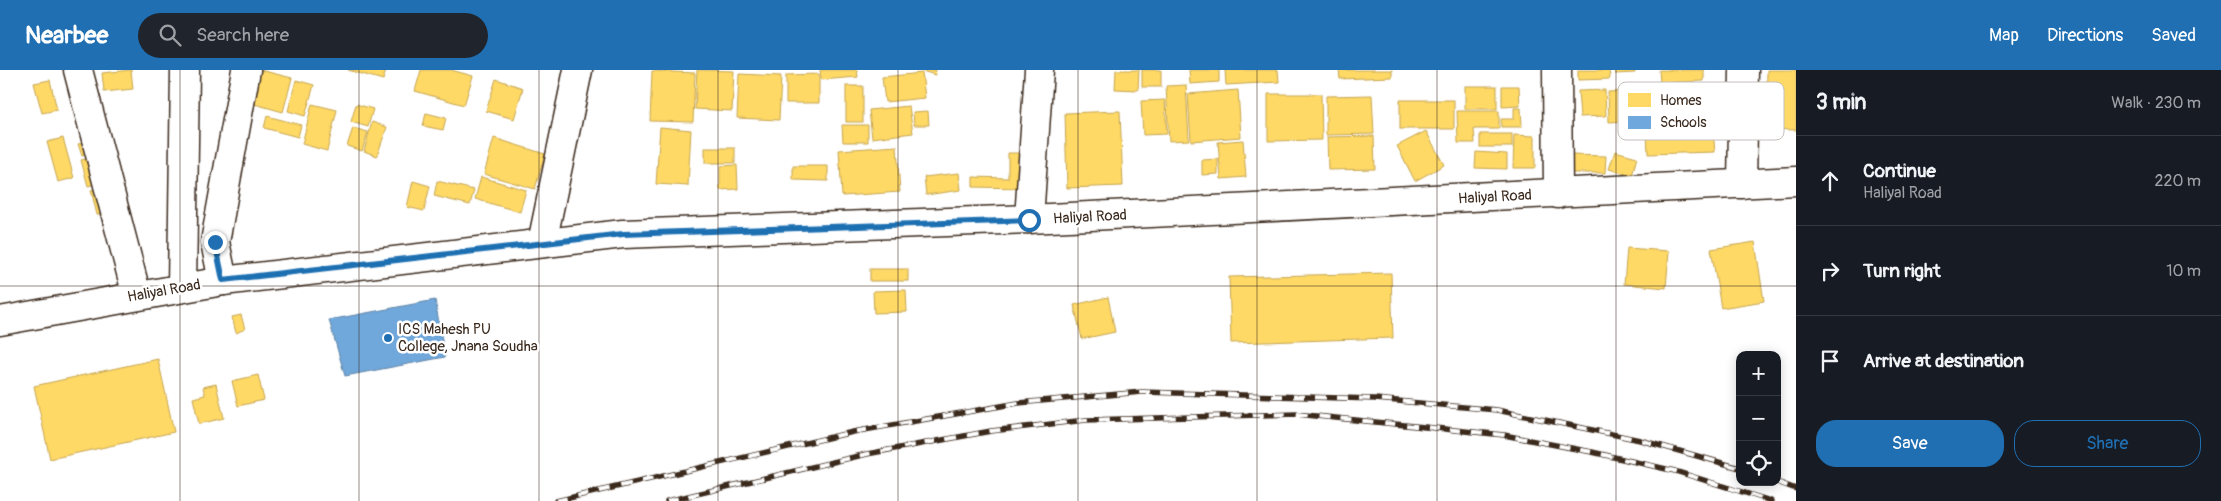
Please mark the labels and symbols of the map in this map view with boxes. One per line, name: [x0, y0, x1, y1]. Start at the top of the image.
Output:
legend: [1618, 82, 1784, 140]
text: Homes: [1660, 92, 1702, 109]
text: Schools: [1660, 114, 1707, 131]
street label: Haliyal Road: [1458, 186, 1532, 208]
street label: Haliyal Road: [1053, 206, 1127, 228]
route start: [1018, 209, 1041, 232]
route end: [204, 231, 227, 254]
street label: Haliyal Road: [126, 275, 202, 307]
place label: ICS Mahesh PU College, Jnana Soudha: [398, 320, 538, 356]
marker: ICS Mahesh PU College, Jnana Soudha: [382, 332, 394, 344]

